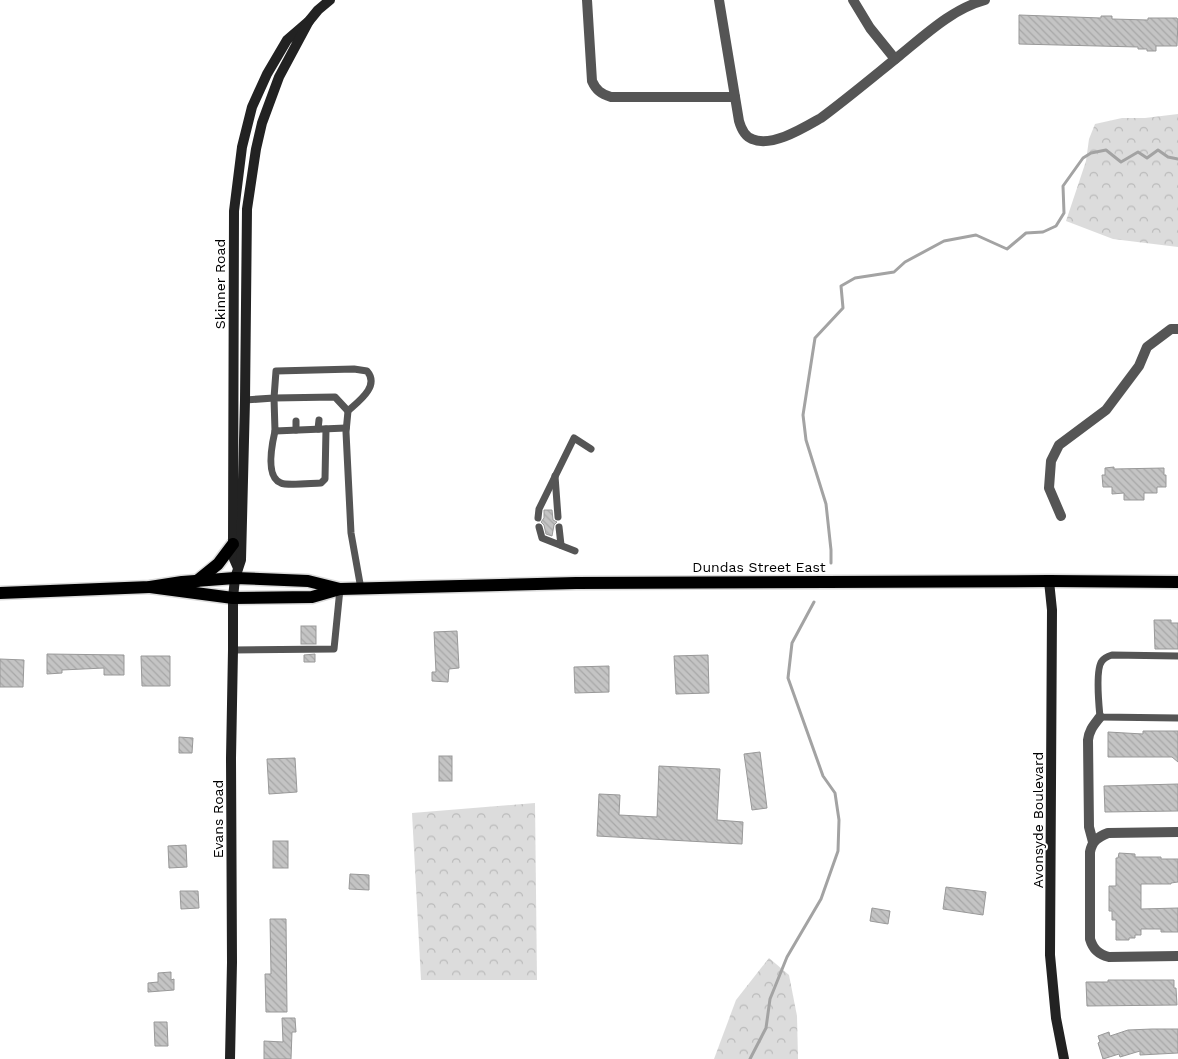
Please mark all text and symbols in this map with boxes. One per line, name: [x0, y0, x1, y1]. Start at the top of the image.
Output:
street label: Skinner Road: [212, 239, 228, 329]
street label: Dundas Street East: [692, 559, 826, 575]
street label: Avonsyde Boulevard: [1030, 752, 1046, 888]
street label: Evans Road: [210, 780, 226, 858]

